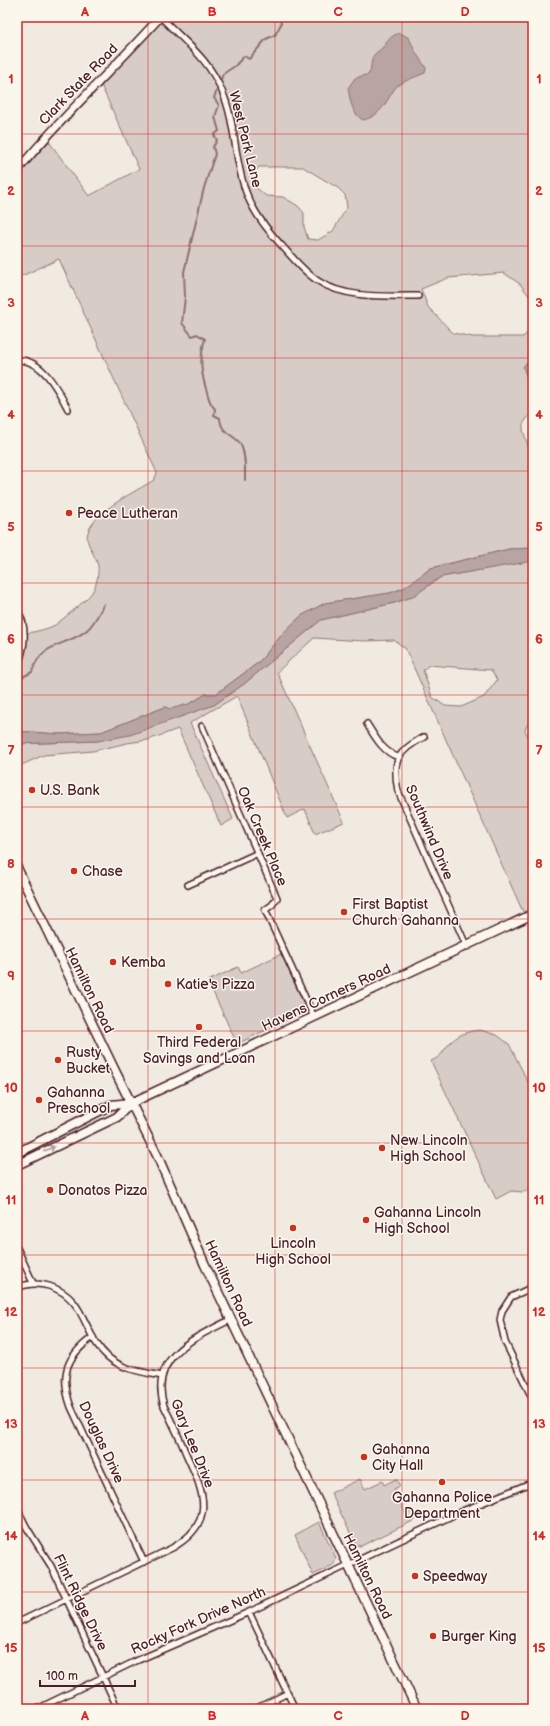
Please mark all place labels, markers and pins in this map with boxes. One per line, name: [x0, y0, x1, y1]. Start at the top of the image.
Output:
place label: Peace Lutheran: [77, 505, 178, 522]
marker: Peace Lutheran: [64, 508, 74, 518]
place label: U.S. Bank: [40, 782, 99, 799]
marker: U.S. Bank: [27, 785, 37, 795]
place label: Chase: [82, 863, 123, 880]
marker: Chase: [69, 866, 79, 876]
place label: First Baptist Church Gahanna: [352, 896, 459, 929]
marker: First Baptist Church Gahanna: [339, 907, 349, 917]
place label: Kemba: [121, 954, 166, 971]
marker: Kemba: [108, 957, 118, 967]
place label: Katie's Pizza: [176, 976, 255, 993]
marker: Katie's Pizza: [163, 979, 173, 989]
marker: Third Federal Savings and Loan: [194, 1022, 204, 1032]
place label: Third Federal Savings and Loan: [143, 1034, 255, 1067]
place label: Rusty Bucket: [66, 1044, 111, 1077]
marker: Rusty Bucket: [53, 1055, 63, 1065]
place label: Gahanna Preschool: [47, 1084, 110, 1117]
marker: Gahanna Preschool: [34, 1095, 44, 1105]
place label: New Lincoln High School: [390, 1132, 468, 1165]
marker: New Lincoln High School: [377, 1143, 387, 1153]
place label: Donatos Pizza: [58, 1182, 148, 1199]
marker: Donatos Pizza: [45, 1185, 55, 1195]
place label: Gahanna Lincoln High School: [374, 1204, 481, 1237]
marker: Gahanna Lincoln High School: [361, 1215, 371, 1225]
marker: Lincoln High School: [288, 1223, 298, 1233]
place label: Lincoln High School: [255, 1235, 331, 1268]
place label: Gahanna City Hall: [372, 1441, 430, 1474]
marker: Gahanna City Hall: [359, 1452, 369, 1462]
marker: Gahanna Police Department: [437, 1477, 447, 1487]
place label: Gahanna Police Department: [392, 1489, 492, 1522]
place label: Speedway: [423, 1568, 488, 1585]
marker: Speedway: [410, 1571, 420, 1581]
place label: Burger King: [441, 1628, 517, 1645]
marker: Burger King: [428, 1631, 438, 1641]

